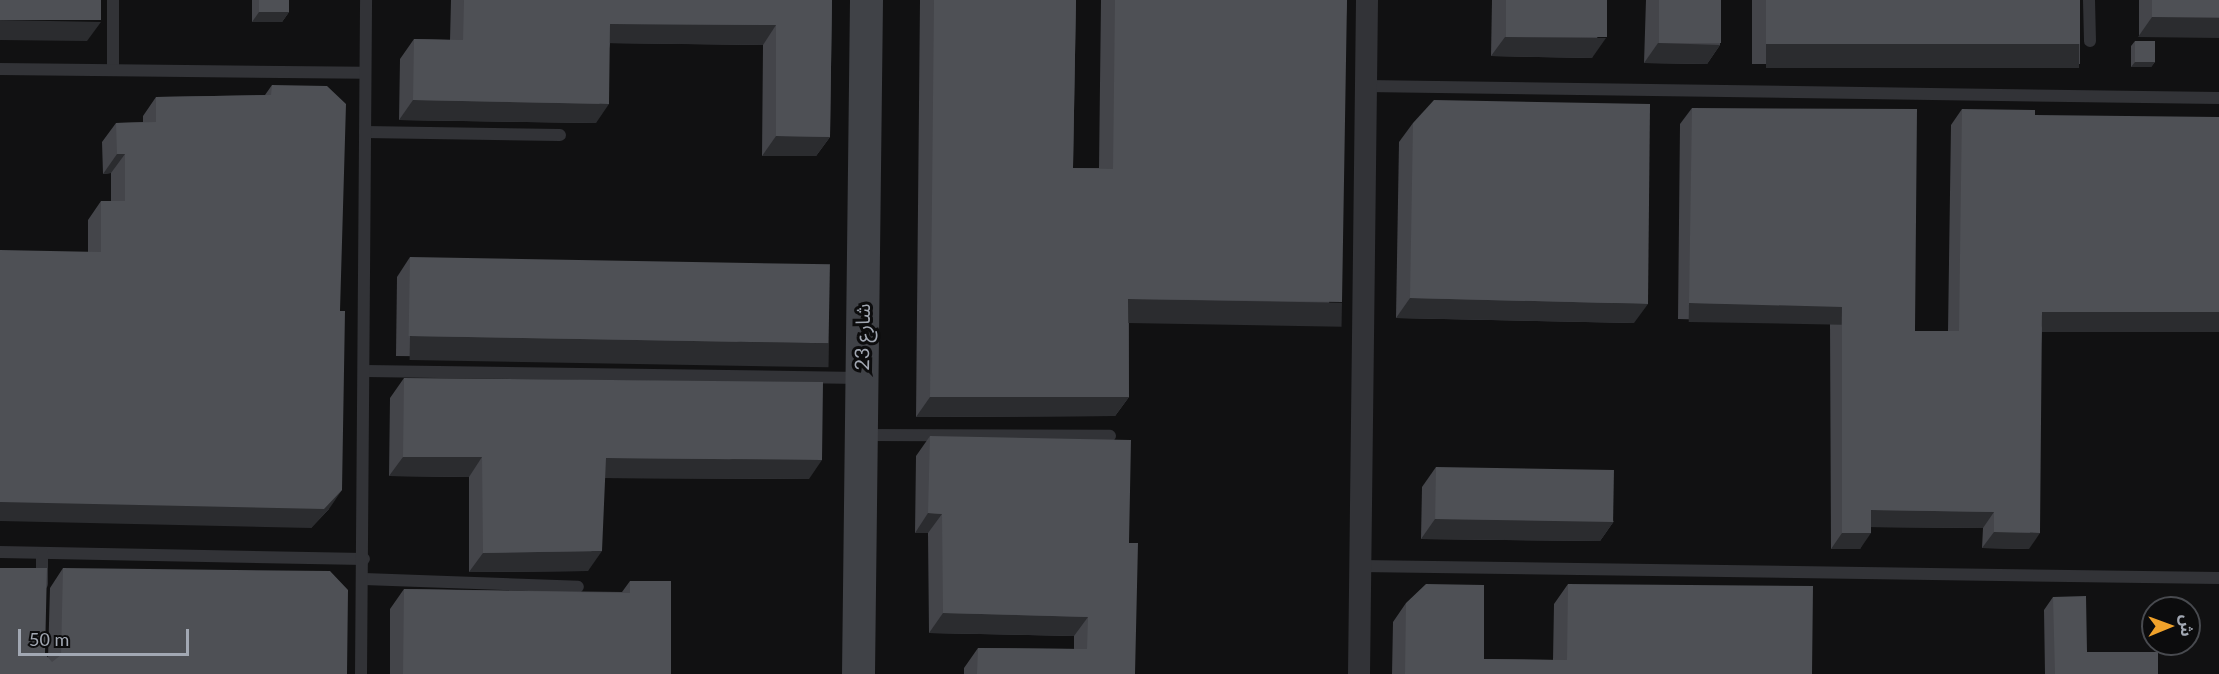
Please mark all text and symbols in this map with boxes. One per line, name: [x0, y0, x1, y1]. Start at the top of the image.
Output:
street label: شارع 23: [849, 303, 875, 371]
north arrow: [2141, 596, 2201, 656]
text: ش: [2178, 615, 2197, 637]
scale bar: [21, 617, 192, 655]
text: 50 m: [29, 628, 69, 650]

